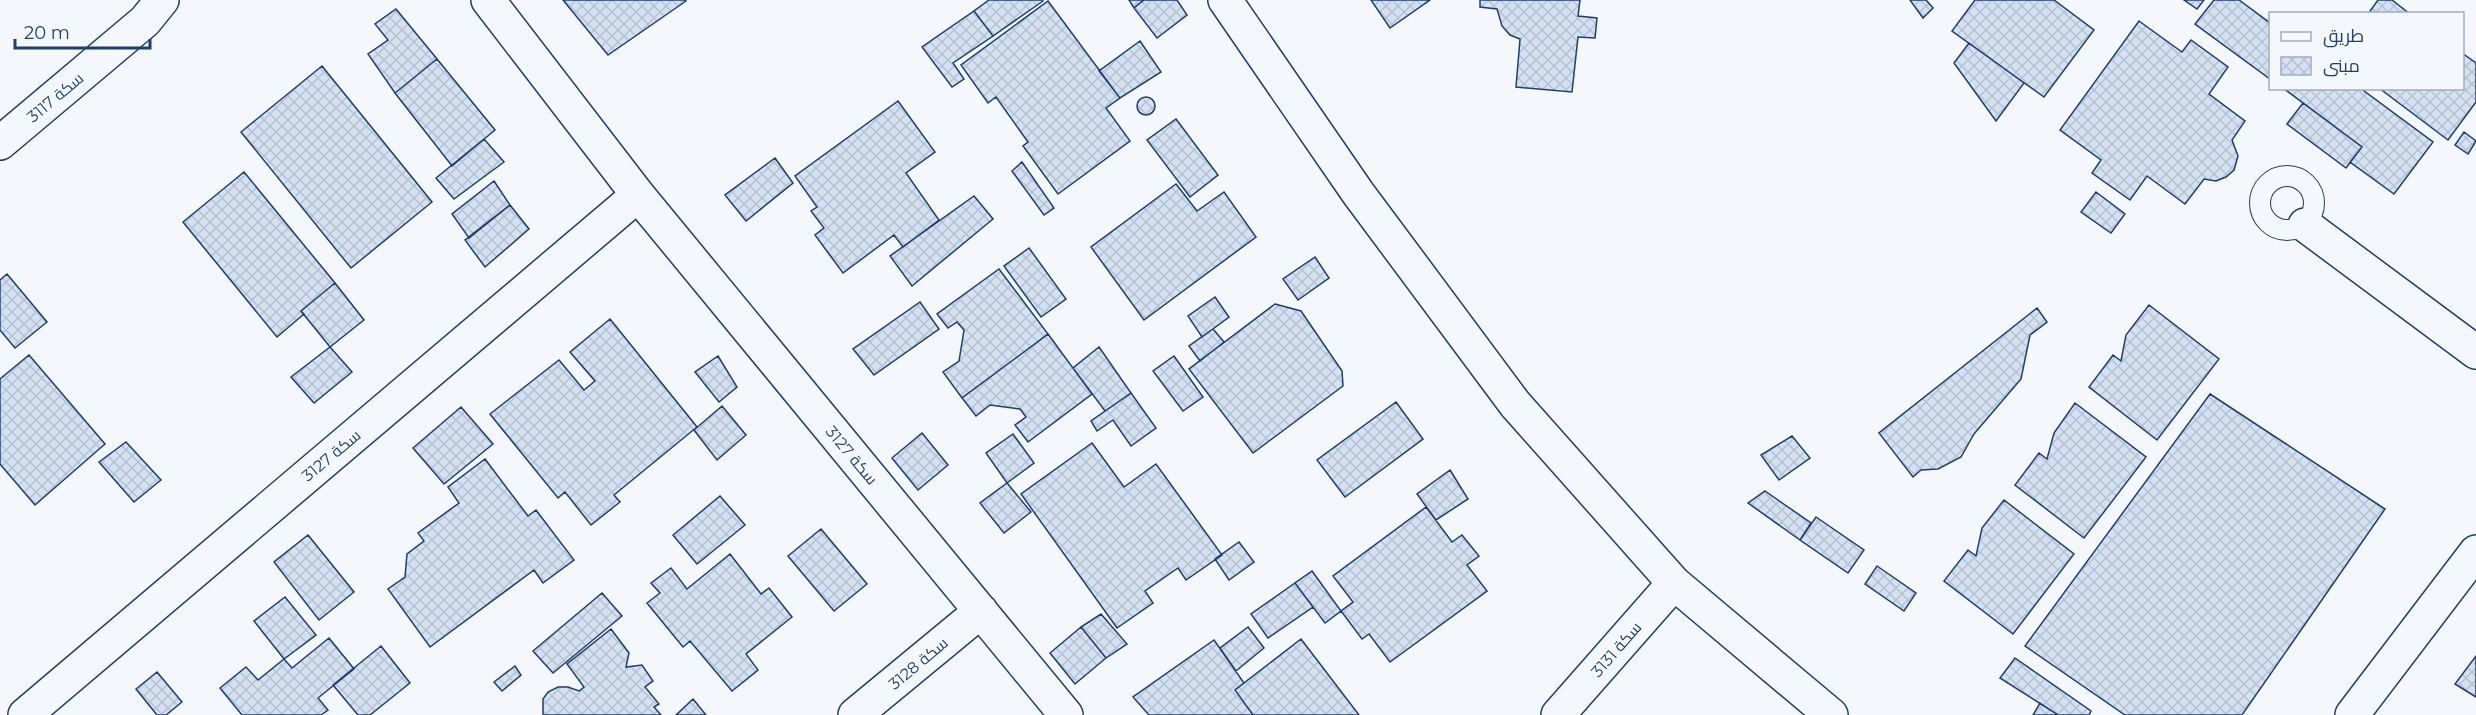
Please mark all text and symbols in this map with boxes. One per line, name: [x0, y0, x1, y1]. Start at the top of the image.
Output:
scale bar: [15, 12, 150, 50]
legend: [2269, 12, 2464, 90]
text: 20 m: [24, 22, 70, 44]
text: طريق: [2323, 25, 2364, 48]
text: مبنى: [2323, 55, 2360, 77]
street label: سكة 3117: [23, 69, 87, 126]
street label: سكة 3127: [822, 422, 882, 488]
street label: سكة 3127: [298, 425, 364, 485]
street label: سكة 3131: [1587, 618, 1645, 681]
street label: سكة 3128: [885, 633, 952, 694]

